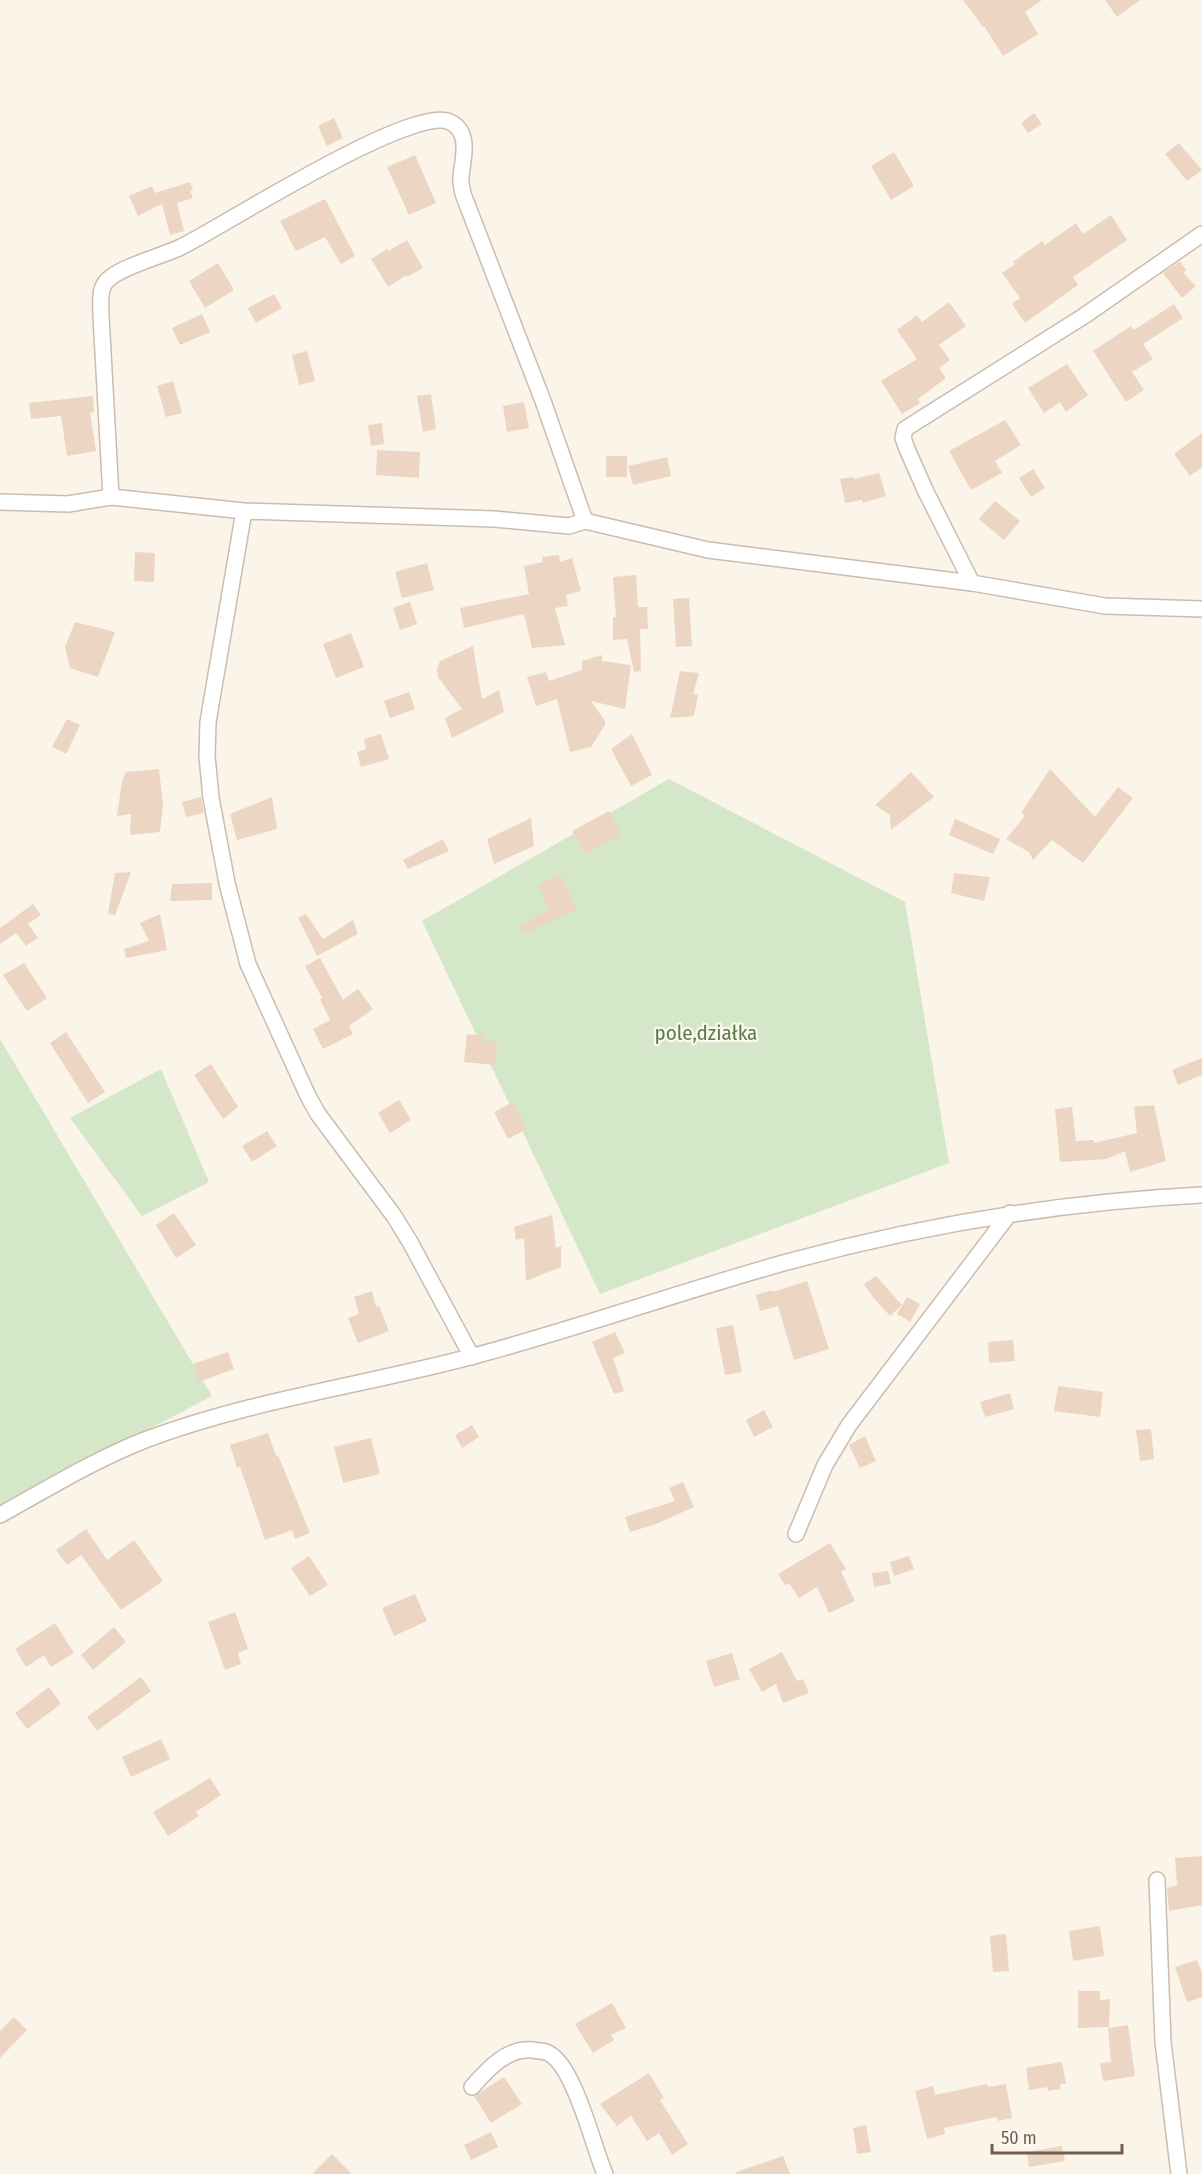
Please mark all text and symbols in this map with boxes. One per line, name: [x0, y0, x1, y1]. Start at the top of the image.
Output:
park label: pole,działka: [655, 1020, 757, 1046]
scale bar: [992, 2117, 1122, 2155]
text: 50 m: [1001, 2127, 1037, 2149]

